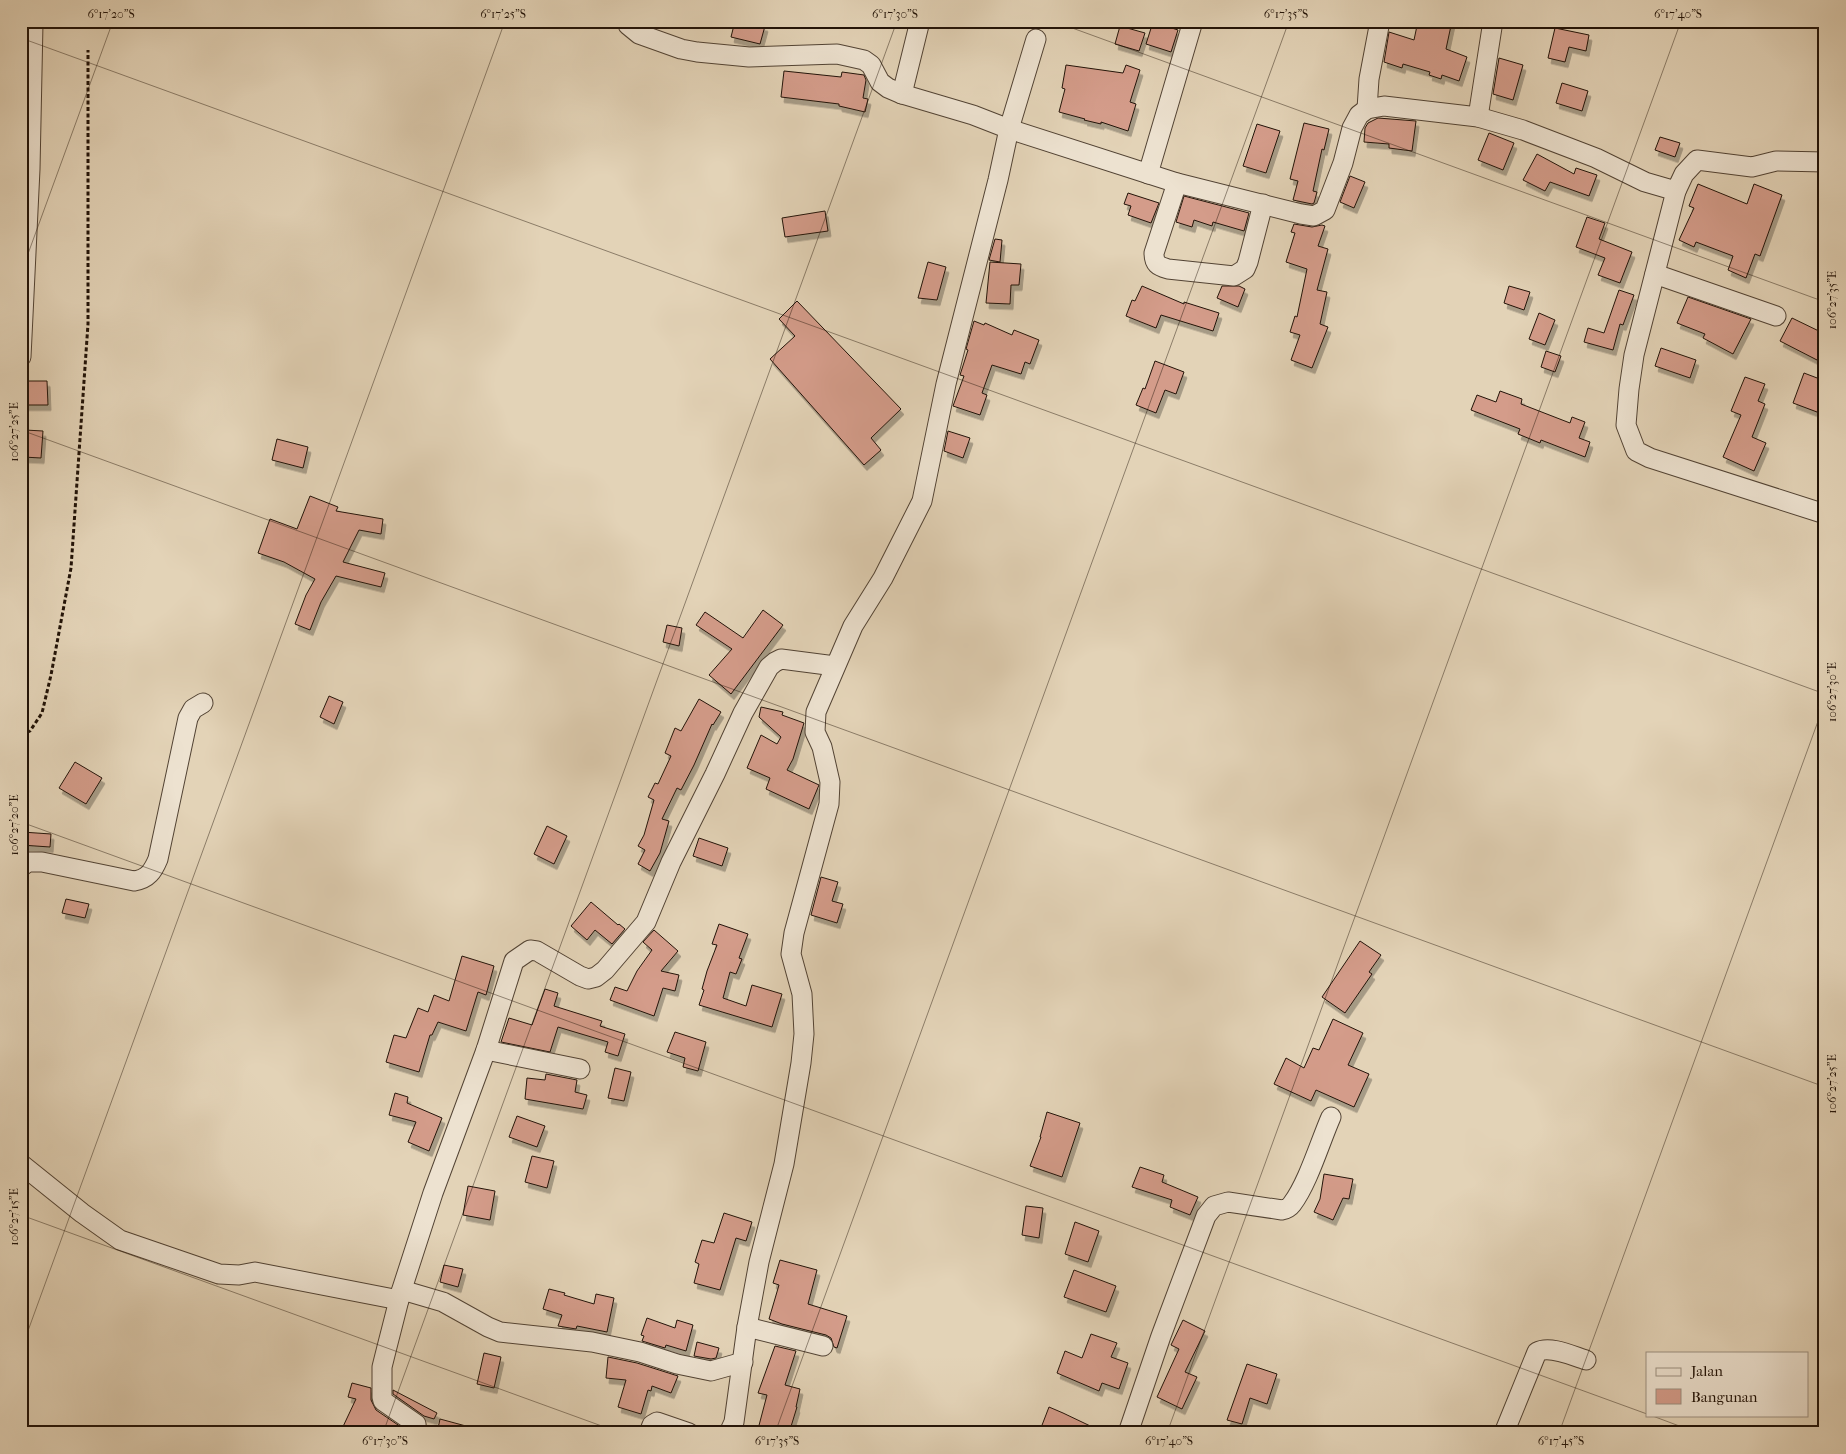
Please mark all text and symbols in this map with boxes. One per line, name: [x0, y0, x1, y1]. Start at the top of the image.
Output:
text: 6°17'20"S: [87, 7, 135, 21]
text: 6°17'25"S: [480, 7, 526, 21]
text: 6°17'30"S: [872, 7, 918, 21]
text: 6°17'35"S: [1264, 7, 1308, 21]
text: 6°17'40"S: [1654, 7, 1702, 21]
text: 106°27'35"E: [1825, 271, 1839, 329]
text: 106°27'25"E: [7, 402, 21, 462]
text: 106°27'30"E: [1825, 662, 1839, 722]
text: 106°27'20"E: [7, 794, 21, 856]
text: 106°27'25"E: [1825, 1054, 1839, 1114]
text: 106°27'15"E: [7, 1188, 21, 1246]
legend: [1646, 1352, 1808, 1416]
text: Jalan: [1690, 1362, 1723, 1380]
text: Bangunan: [1691, 1388, 1758, 1406]
text: 6°17'30"S: [362, 1434, 408, 1448]
text: 6°17'35"S: [755, 1434, 799, 1448]
text: 6°17'40"S: [1145, 1434, 1193, 1448]
text: 6°17'45"S: [1538, 1434, 1584, 1448]

